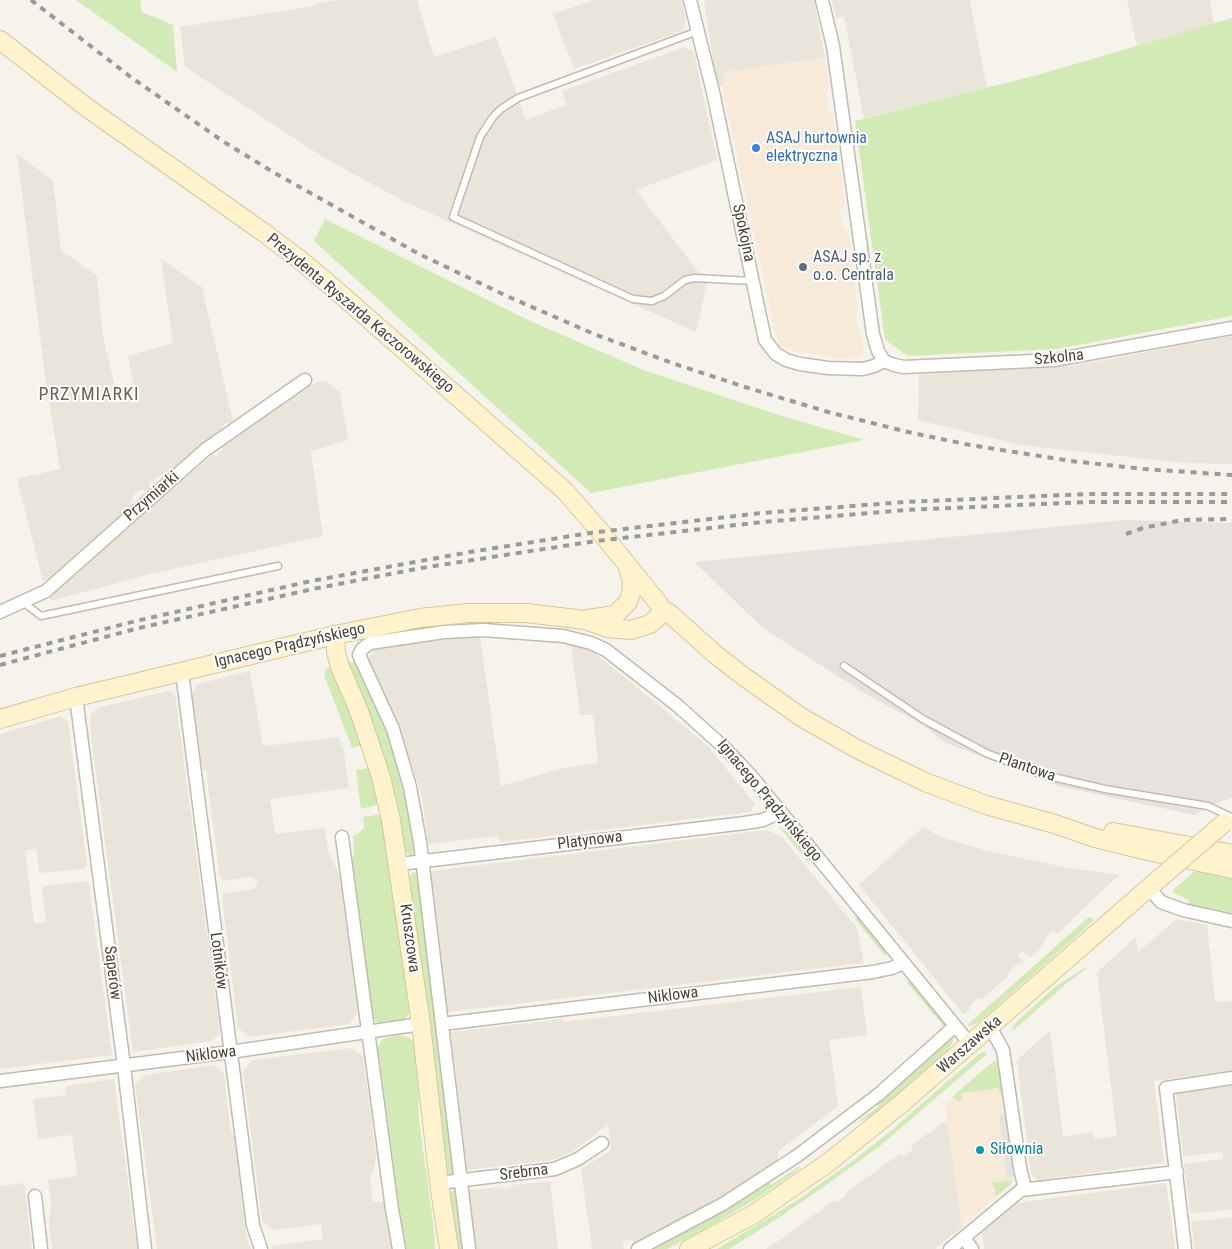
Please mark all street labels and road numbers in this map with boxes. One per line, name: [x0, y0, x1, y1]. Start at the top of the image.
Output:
street label: Spokojna: [728, 202, 758, 264]
street label: Prezydenta Ryszarda Kaczorowskiego: [262, 230, 458, 398]
street label: Szkolna: [1033, 346, 1085, 370]
street label: Przymiarki: [121, 468, 183, 526]
street label: Ignacego Prądzyńskiego: [213, 619, 367, 673]
street label: Ignacego Prądzyńskiego: [712, 736, 826, 866]
street label: Plantowa: [996, 749, 1058, 787]
street label: Platynowa: [556, 827, 624, 855]
street label: Kruszcowa: [395, 902, 423, 974]
street label: Lotników: [205, 931, 231, 991]
street label: Saperów: [99, 945, 125, 1001]
street label: Niklowa: [647, 983, 699, 1009]
street label: Warszawska: [934, 1012, 1006, 1078]
street label: Niklowa: [185, 1042, 237, 1068]
street label: Srebrna: [499, 1161, 549, 1185]

